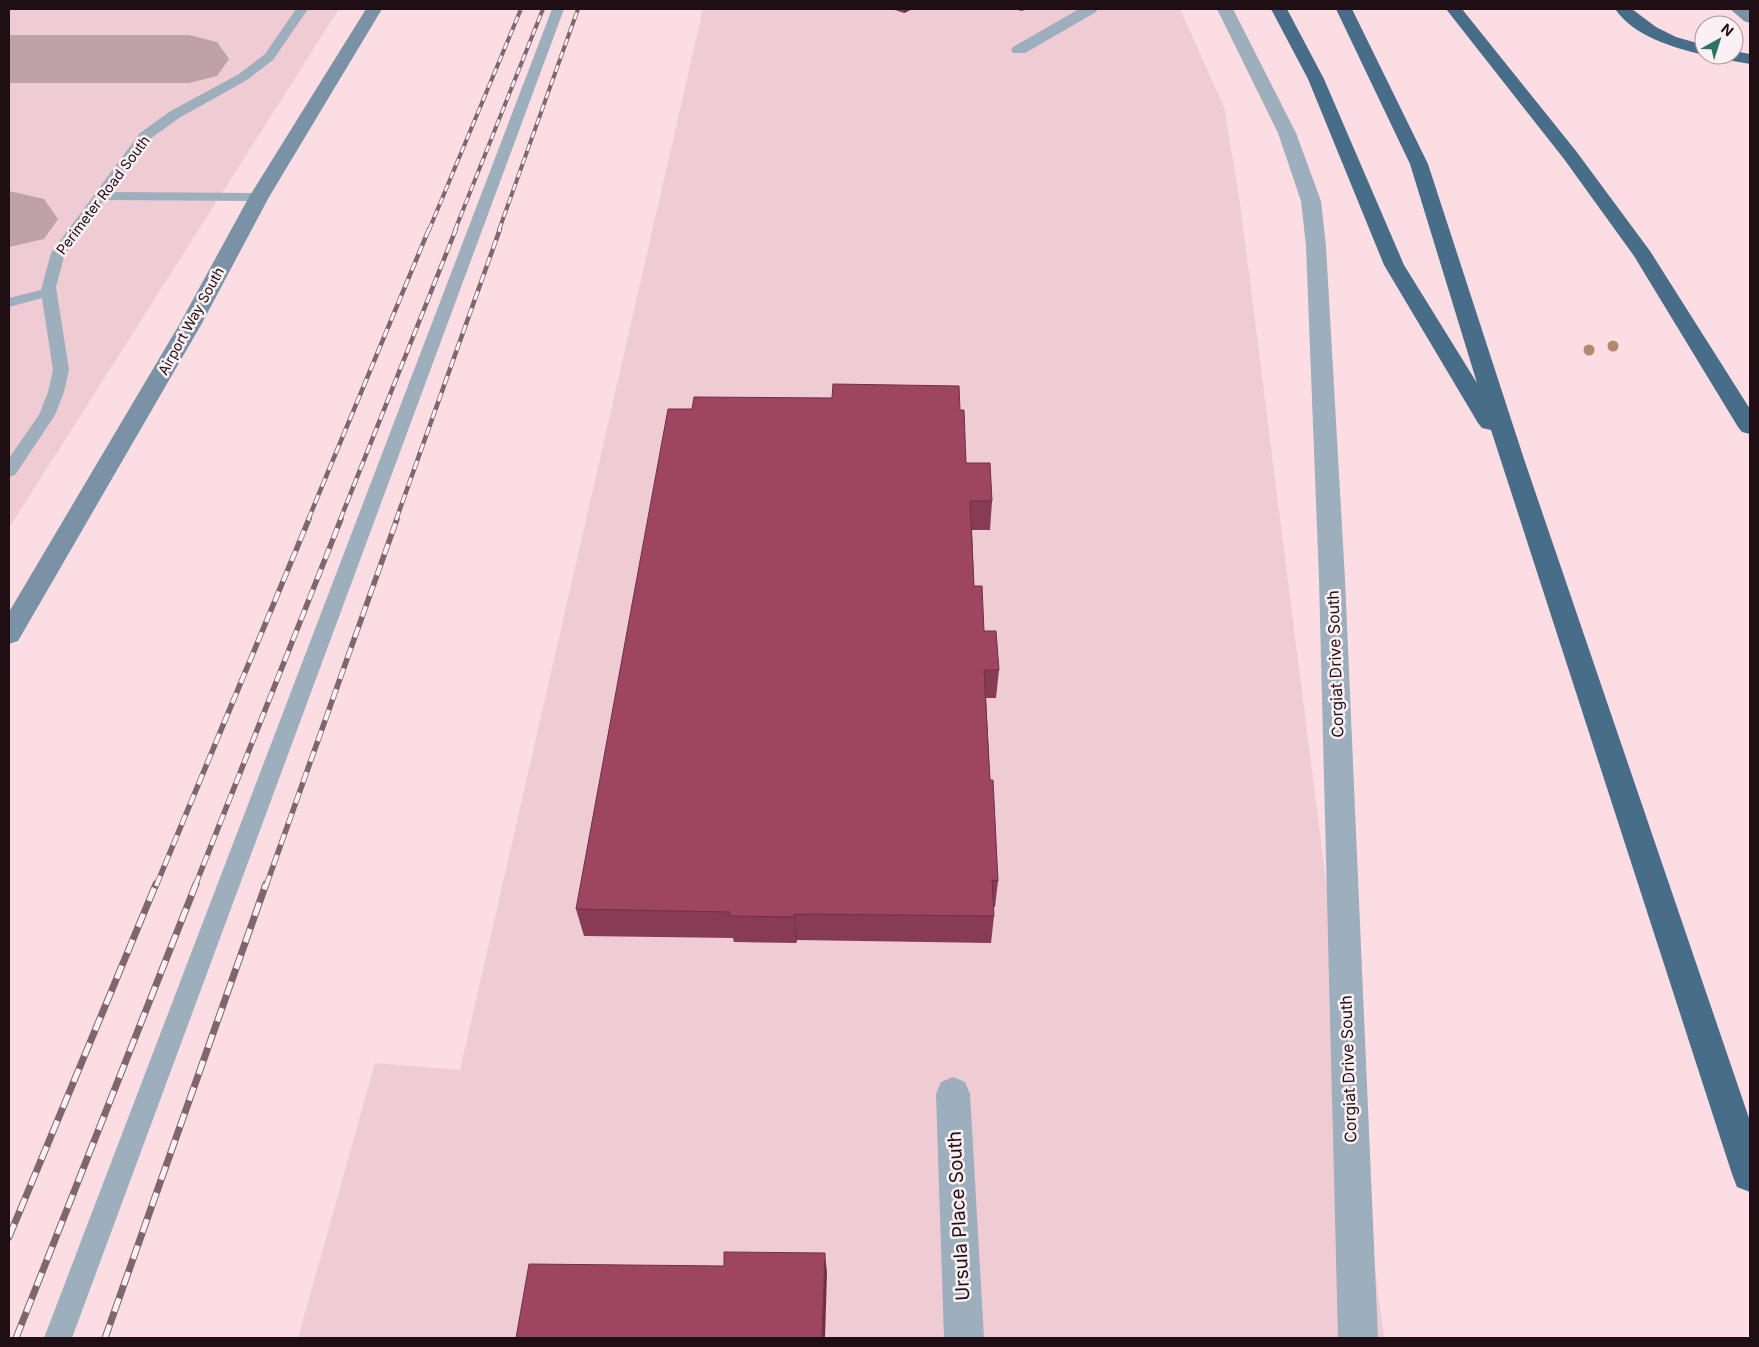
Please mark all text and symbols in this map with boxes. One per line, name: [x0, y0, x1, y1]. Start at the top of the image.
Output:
north arrow: [1694, 15, 1744, 65]
text: N: [1718, 20, 1737, 39]
street label: Perimeter Road South: [52, 132, 153, 257]
street label: Airport Way South: [154, 264, 227, 378]
street label: Corgiat Drive South: [1322, 590, 1348, 738]
street label: Corgiat Drive South: [1335, 995, 1361, 1143]
street label: Ursula Place South: [943, 1130, 974, 1302]

